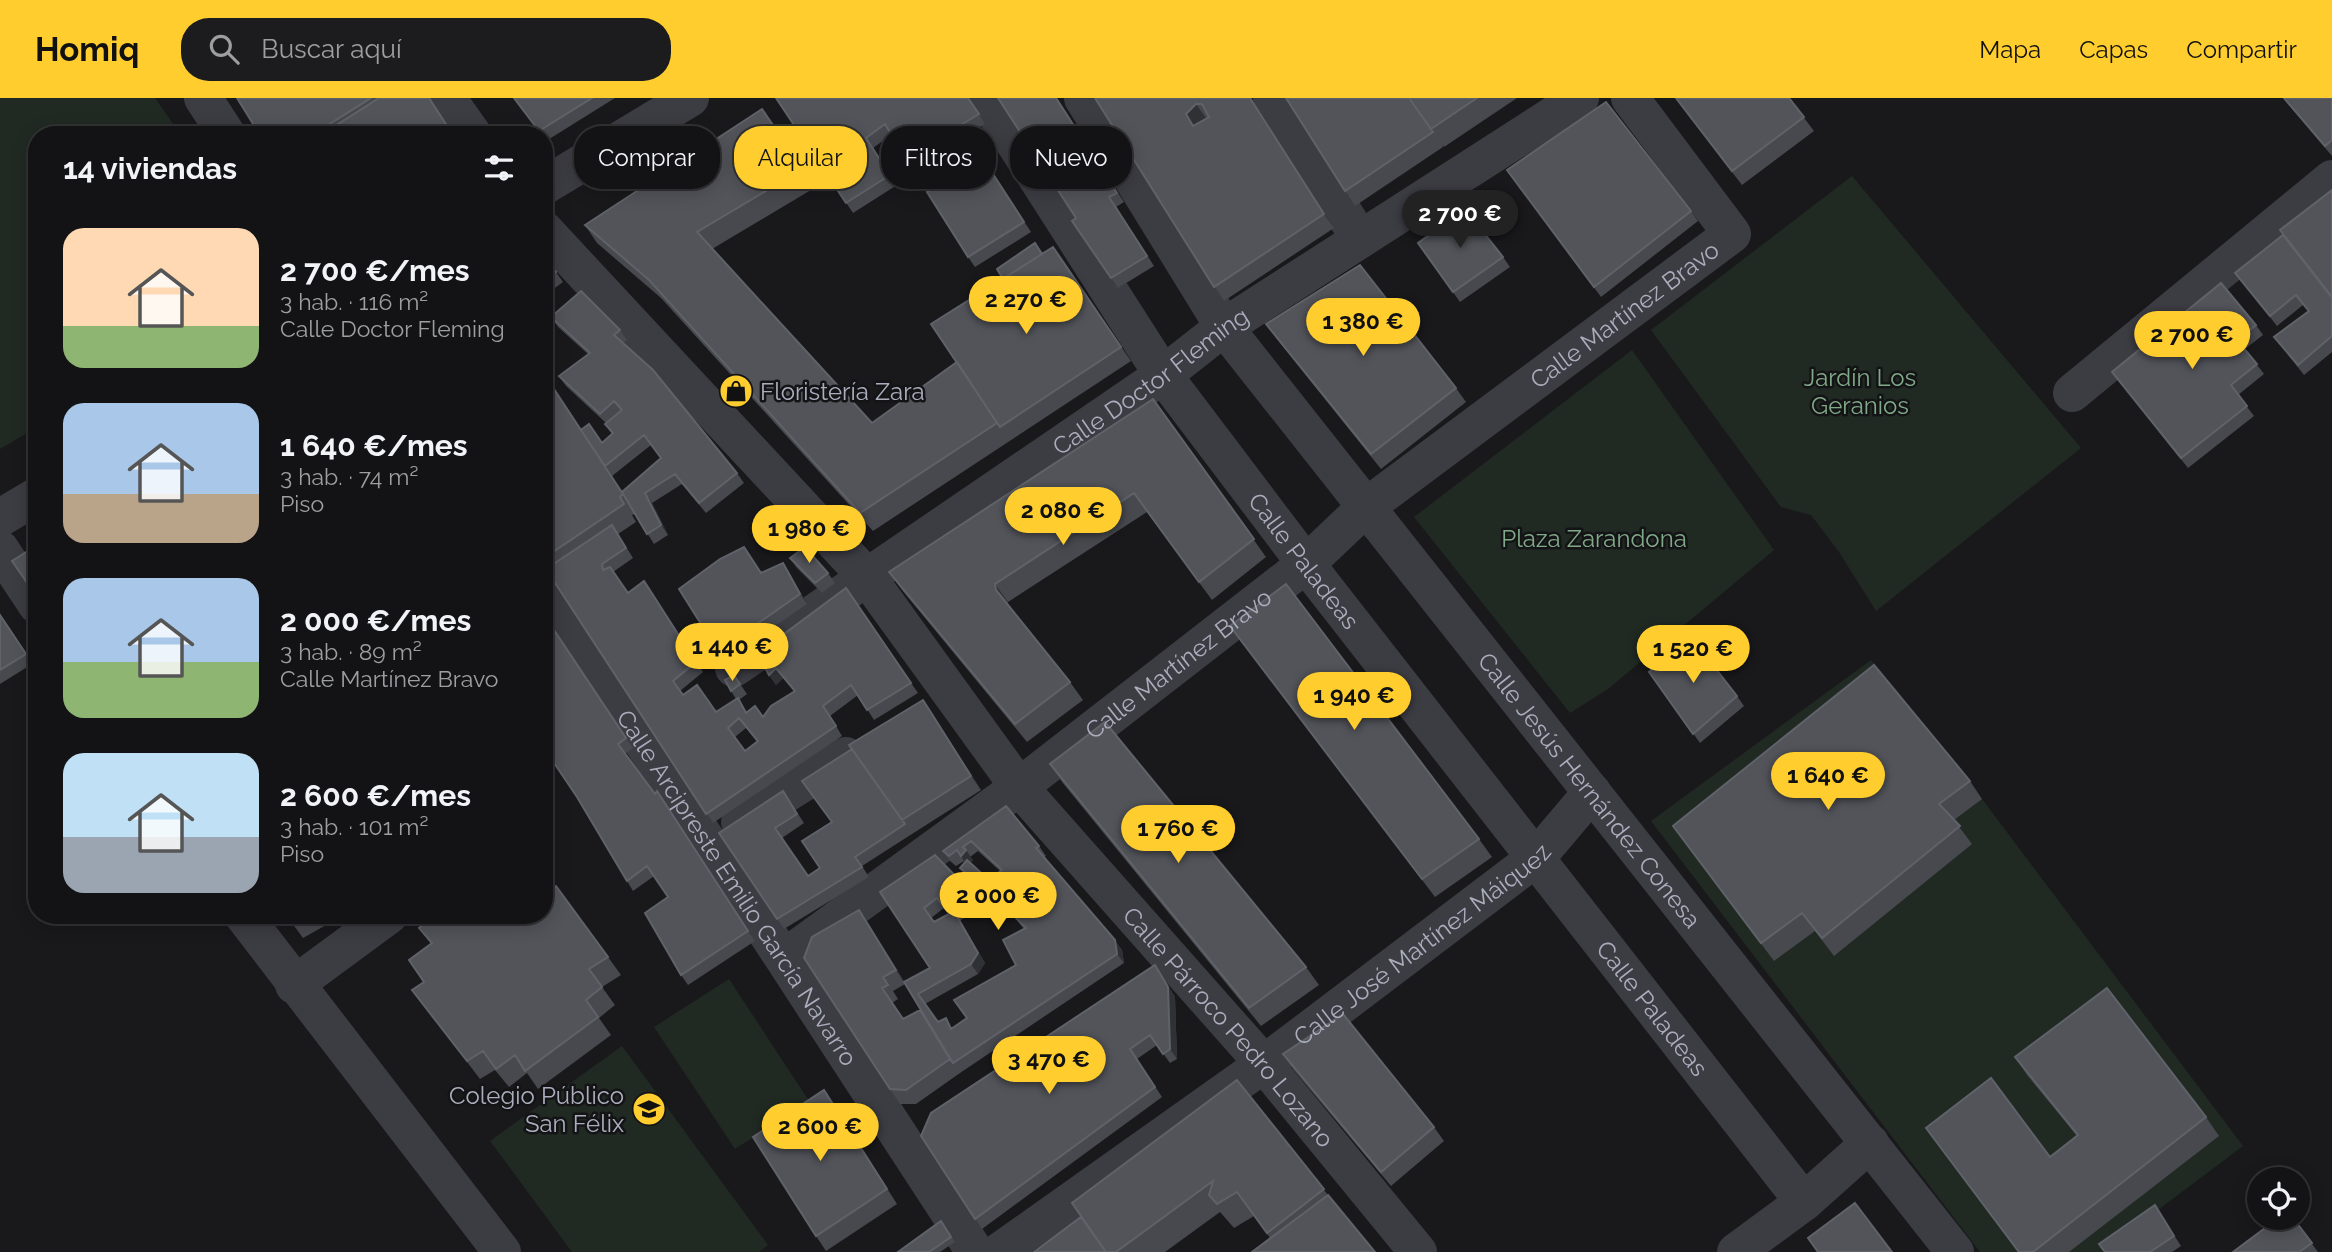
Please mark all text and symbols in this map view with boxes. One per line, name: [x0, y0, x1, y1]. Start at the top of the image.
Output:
search box: [181, 18, 671, 81]
text: Homiq: [35, 30, 139, 69]
icon: search: [205, 30, 243, 68]
text: Buscar aquí: [261, 34, 402, 64]
text: Mapa: [1979, 35, 2041, 64]
text: Capas: [2079, 35, 2148, 64]
text: Compartir: [2186, 35, 2297, 64]
chip: Comprar: [574, 126, 720, 189]
chip: Alquilar: [734, 126, 867, 189]
chip: Filtros: [881, 126, 996, 189]
chip: Nuevo: [1010, 126, 1132, 189]
icon: filters: [480, 149, 518, 187]
text: 14 viviendas: [63, 151, 237, 186]
pin: 2 700 €: [1395, 190, 1525, 250]
text: 2 700 €: [1418, 199, 1502, 226]
street label: Calle Martínez Bravo: [1524, 235, 1724, 394]
text: 2 700 €/mes: [280, 253, 470, 288]
icon: home: [119, 256, 203, 340]
pin: 2 270 €: [961, 276, 1091, 336]
text: 2 270 €: [985, 285, 1067, 312]
text: 3 hab. · 116 m²: [280, 288, 428, 315]
pin: 1 380 €: [1298, 299, 1428, 358]
street label: Calle Doctor Fleming: [1047, 301, 1254, 461]
text: 1 380 €: [1322, 307, 1404, 334]
pin: 2 700 €: [2127, 312, 2257, 371]
text: Calle Doctor Fleming: [280, 315, 505, 342]
text: 2 700 €: [2150, 320, 2234, 347]
park label: Jardín Los Geranios: [1804, 363, 1916, 420]
shop icon: Floristería Zara: [717, 372, 755, 410]
place label: Floristería Zara: [760, 377, 925, 406]
text: 1 640 €/mes: [280, 428, 468, 463]
icon: home: [119, 431, 203, 515]
text: 3 hab. · 74 m²: [280, 463, 418, 490]
street label: Calle Paladeas: [1243, 487, 1366, 635]
pin: 2 080 €: [998, 488, 1128, 547]
text: Piso: [280, 490, 324, 517]
text: 2 080 €: [1021, 496, 1105, 523]
pin: 1 980 €: [744, 505, 874, 565]
text: 1 980 €: [768, 514, 850, 541]
park label: Plaza Zarandona: [1501, 524, 1687, 553]
street label: Calle Martínez Bravo: [1079, 582, 1277, 745]
text: 2 000 €/mes: [280, 603, 471, 638]
icon: home: [119, 606, 203, 690]
pin: 1 440 €: [667, 624, 797, 683]
pin: 1 520 €: [1628, 626, 1758, 685]
text: 1 440 €: [691, 632, 773, 659]
text: 1 520 €: [1653, 634, 1733, 661]
text: 3 hab. · 89 m²: [280, 638, 422, 665]
street label: Calle Jesús Hernández Conesa: [1472, 647, 1707, 933]
text: Calle Martínez Bravo: [280, 665, 499, 692]
pin: 1 940 €: [1289, 672, 1419, 732]
text: 1 940 €: [1313, 681, 1395, 708]
street label: Calle Arcipreste Emilio García Navarro: [611, 704, 864, 1071]
pin: 1 640 €: [1763, 752, 1893, 812]
text: 1 640 €: [1787, 761, 1869, 788]
text: 2 600 €/mes: [280, 778, 471, 813]
icon: home: [119, 781, 203, 865]
pin: 1 760 €: [1113, 806, 1243, 865]
text: 3 hab. · 101 m²: [280, 813, 428, 840]
text: 1 760 €: [1137, 814, 1219, 841]
street label: Calle José Martínez Máiquez: [1287, 838, 1557, 1051]
text: Piso: [280, 840, 324, 867]
pin: 2 000 €: [933, 872, 1063, 932]
text: 2 000 €: [956, 881, 1040, 908]
street label: Calle Párroco Pedro Lozano: [1117, 901, 1340, 1153]
street label: Calle Paladeas: [1591, 934, 1714, 1082]
pin: 3 470 €: [984, 1037, 1114, 1096]
text: 3 470 €: [1008, 1045, 1090, 1072]
place label: Colegio Público San Félix: [449, 1081, 624, 1138]
school or university icon: Colegio Público San Félix: [630, 1090, 668, 1128]
pin: 2 600 €: [755, 1104, 885, 1163]
text: 2 600 €: [778, 1112, 862, 1139]
map controls: [2247, 1167, 2310, 1230]
button: locate: [2247, 1167, 2310, 1230]

